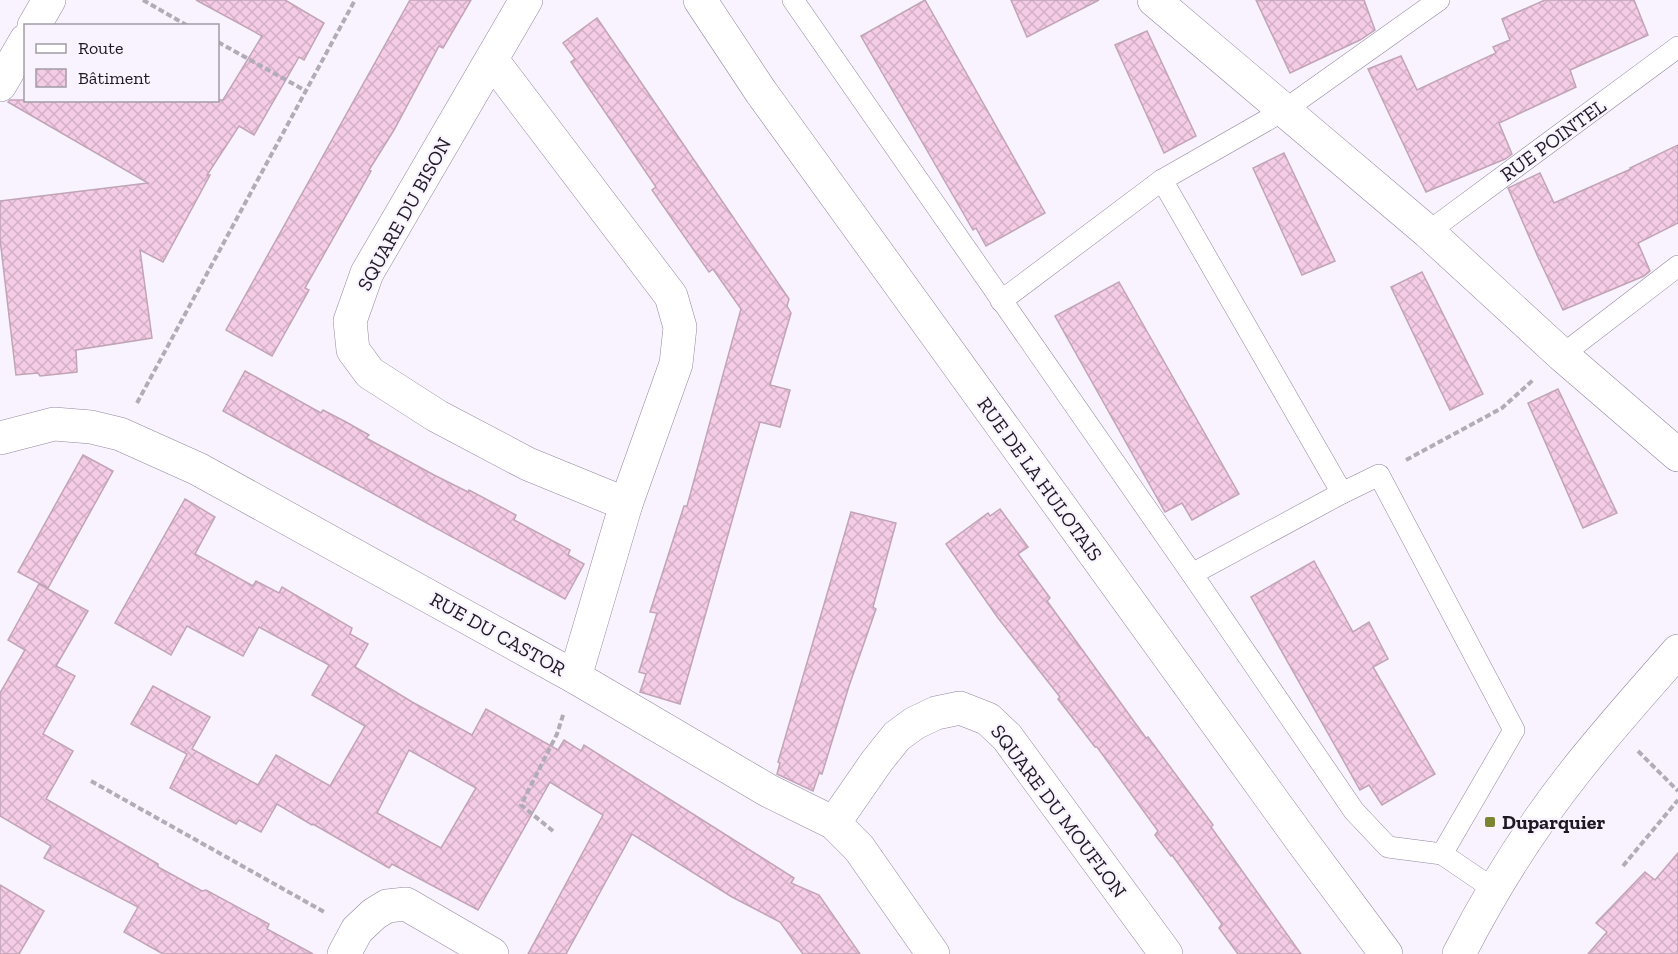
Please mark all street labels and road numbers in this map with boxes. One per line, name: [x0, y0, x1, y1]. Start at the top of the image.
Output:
street label: RUE POINTEL: [1495, 94, 1611, 186]
street label: SQUARE DU BISON: [352, 133, 456, 295]
street label: RUE DE LA HULOTAIS: [972, 392, 1108, 566]
street label: RUE DU CASTOR: [426, 587, 570, 681]
street label: SQUARE DU MOUFLON: [986, 720, 1132, 902]

